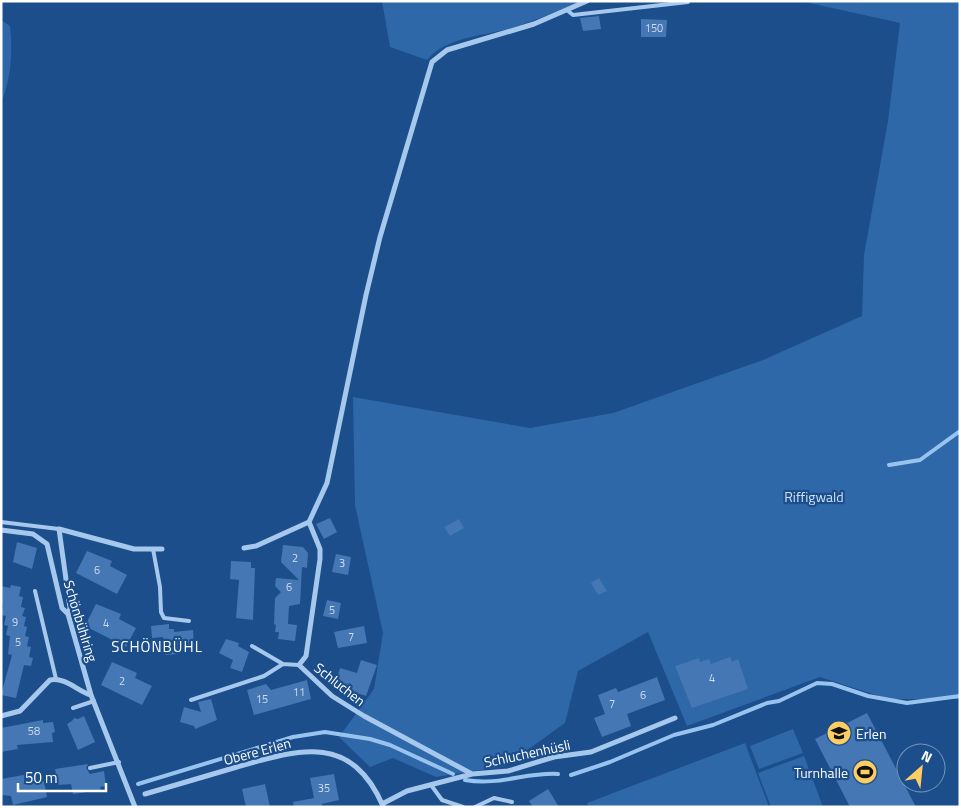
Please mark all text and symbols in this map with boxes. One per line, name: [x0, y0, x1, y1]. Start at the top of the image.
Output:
house number: 150: [645, 20, 663, 36]
park label: Riffigwald: [784, 486, 844, 507]
house number: 2: [292, 550, 298, 566]
house number: 3: [339, 555, 345, 571]
house number: 6: [94, 562, 100, 578]
street label: Schönbühlring: [59, 578, 103, 664]
house number: 6: [286, 579, 292, 595]
house number: 5: [329, 602, 335, 618]
house number: 9: [12, 614, 18, 630]
house number: 4: [103, 615, 109, 631]
house number: 7: [348, 629, 354, 645]
house number: 5: [15, 634, 21, 650]
district label: SCHÖNBÜHL: [111, 635, 203, 658]
street label: Schluchen: [310, 657, 370, 711]
house number: 4: [709, 670, 715, 686]
house number: 2: [119, 673, 125, 689]
house number: 11: [293, 684, 305, 700]
house number: 6: [640, 687, 646, 703]
house number: 15: [256, 691, 268, 707]
house number: 7: [609, 696, 615, 712]
school or university icon: Erlen: [826, 720, 852, 746]
house number: 58: [28, 723, 40, 739]
place label: Erlen: [856, 723, 886, 744]
street label: Obere Erlen: [221, 732, 293, 770]
street label: Schluchenhüsli: [482, 734, 572, 772]
north arrow: [896, 743, 946, 793]
text: N: [918, 744, 936, 768]
sports icon: Turnhalle: [852, 759, 878, 785]
scale bar: [18, 760, 105, 792]
place label: Turnhalle: [794, 762, 848, 783]
text: 50 m: [25, 766, 58, 789]
house number: 35: [318, 780, 330, 796]

